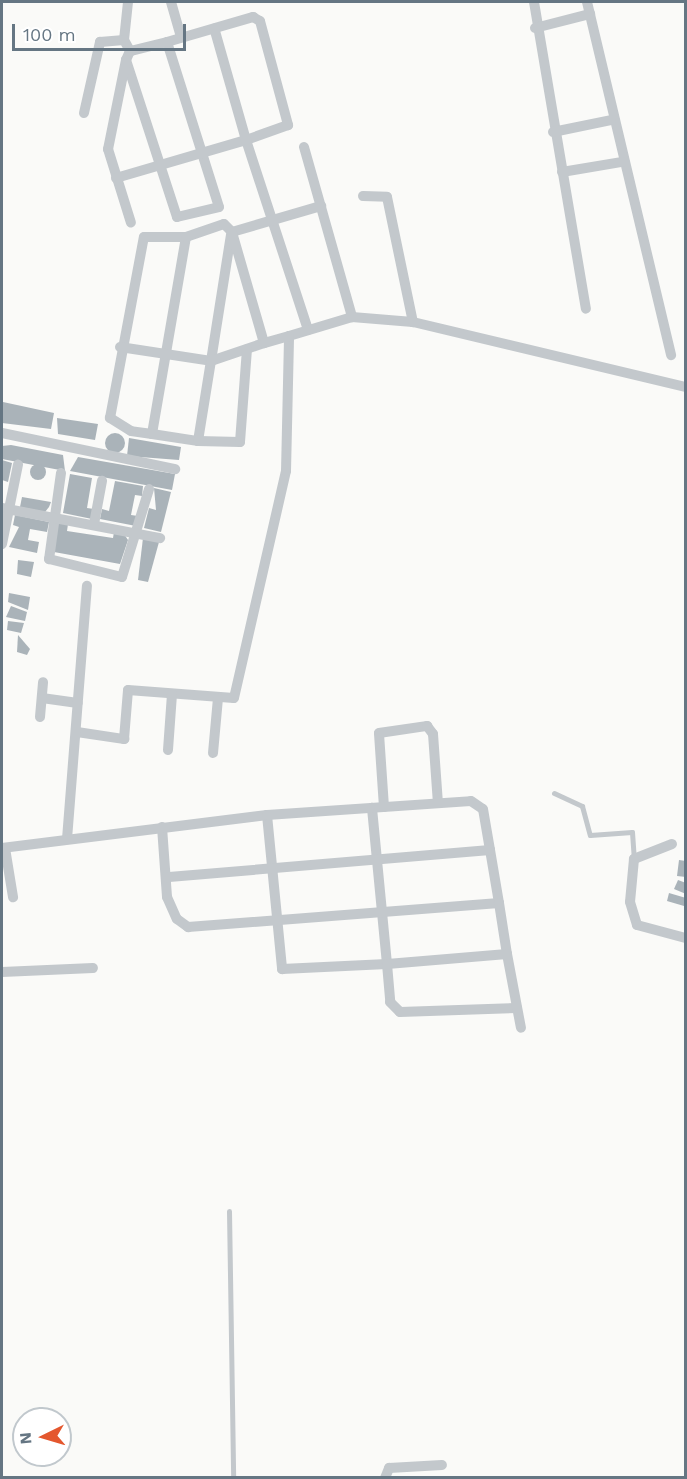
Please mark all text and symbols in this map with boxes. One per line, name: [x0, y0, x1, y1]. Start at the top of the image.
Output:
scale bar: [15, 12, 189, 50]
text: 100 m: [23, 24, 76, 45]
north arrow: [12, 1407, 72, 1467]
text: N: [16, 1432, 36, 1445]

